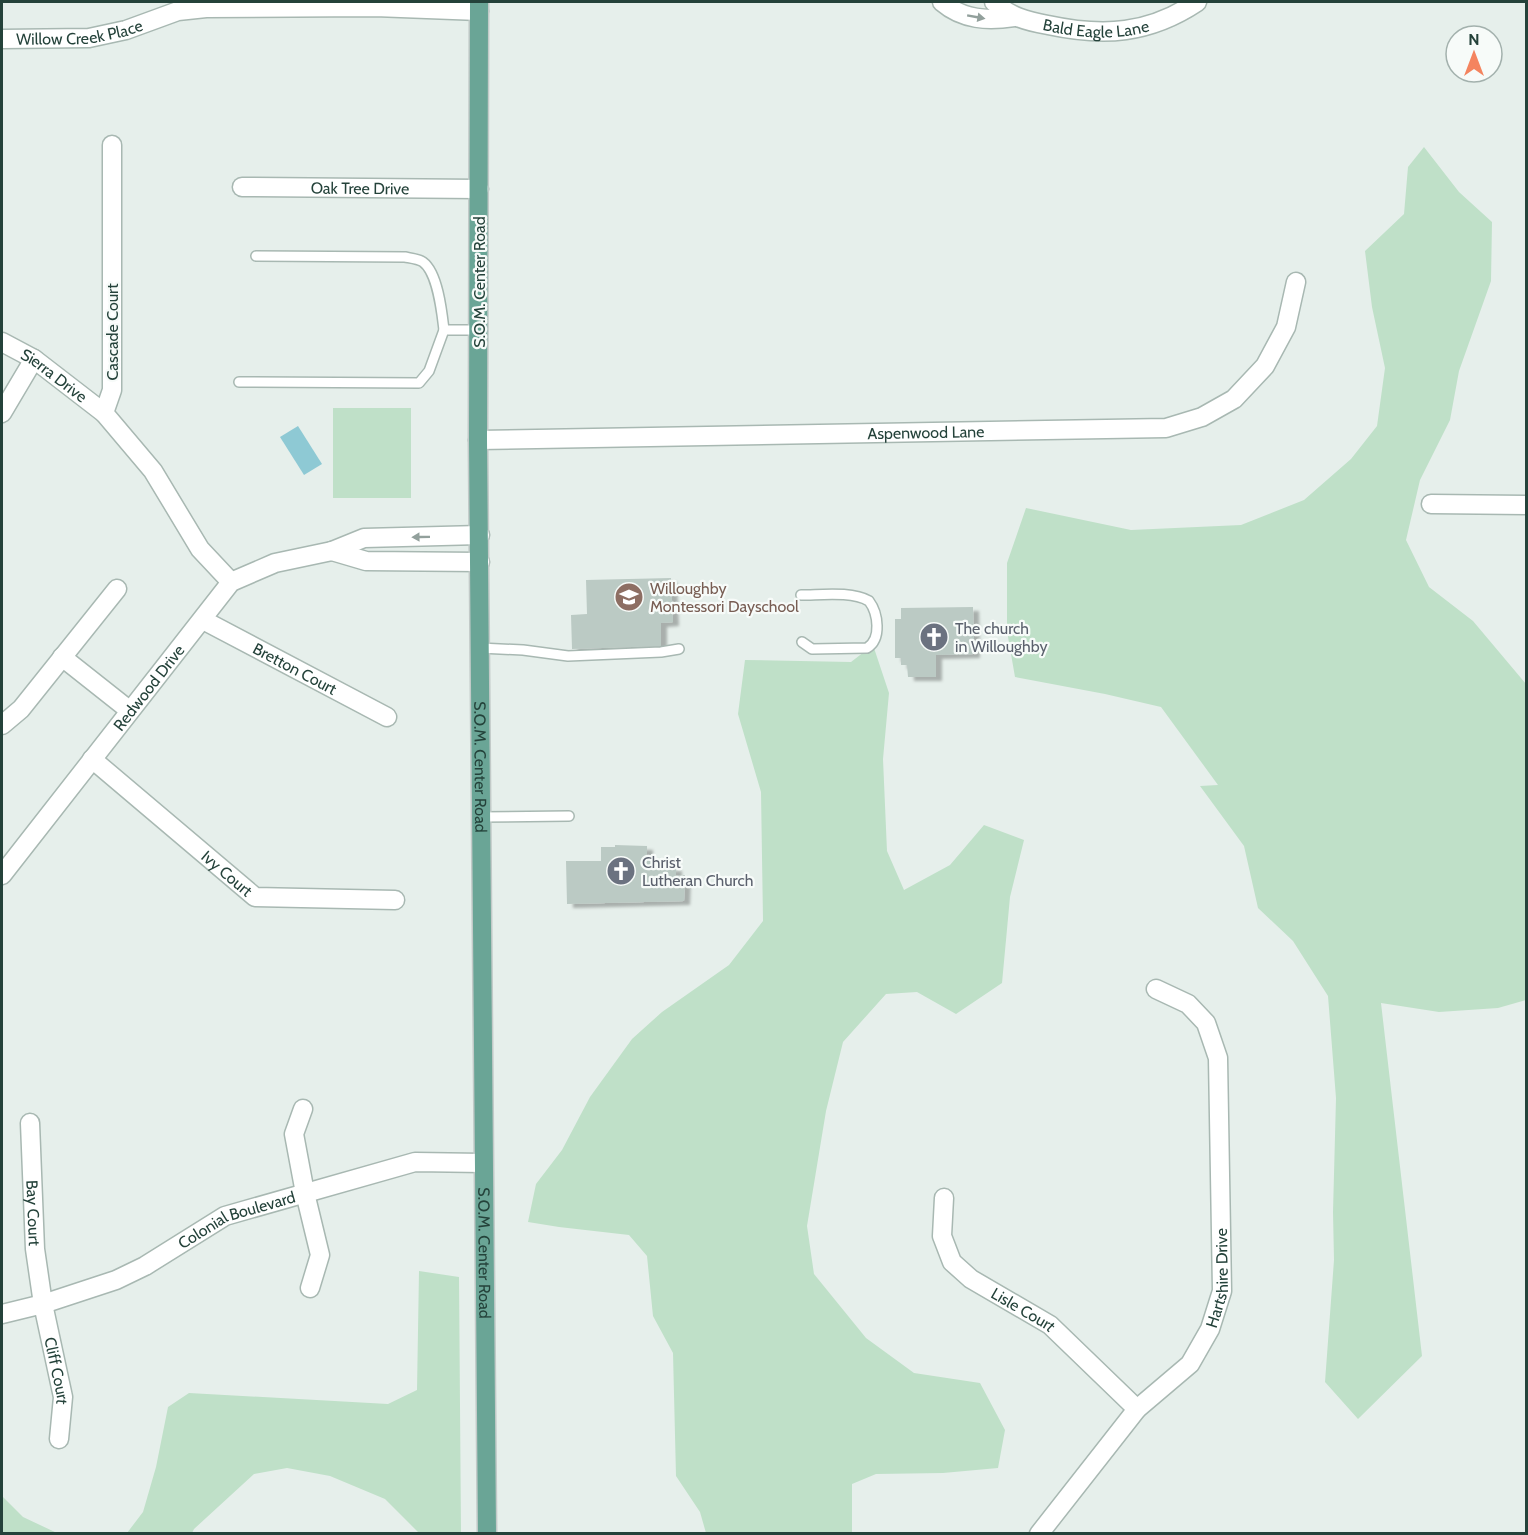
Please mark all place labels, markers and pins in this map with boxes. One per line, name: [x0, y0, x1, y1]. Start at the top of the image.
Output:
place label: Willoughby Montessori Dayschool: [650, 579, 799, 616]
school or university icon: Willoughby Montessori Dayschool: [613, 581, 645, 613]
place label: The church in Willoughby: [955, 619, 1047, 656]
church icon: The church in Willoughby: [918, 621, 950, 653]
place label: Christ Lutheran Church: [642, 853, 753, 890]
church icon: Christ Lutheran Church: [605, 855, 637, 887]

